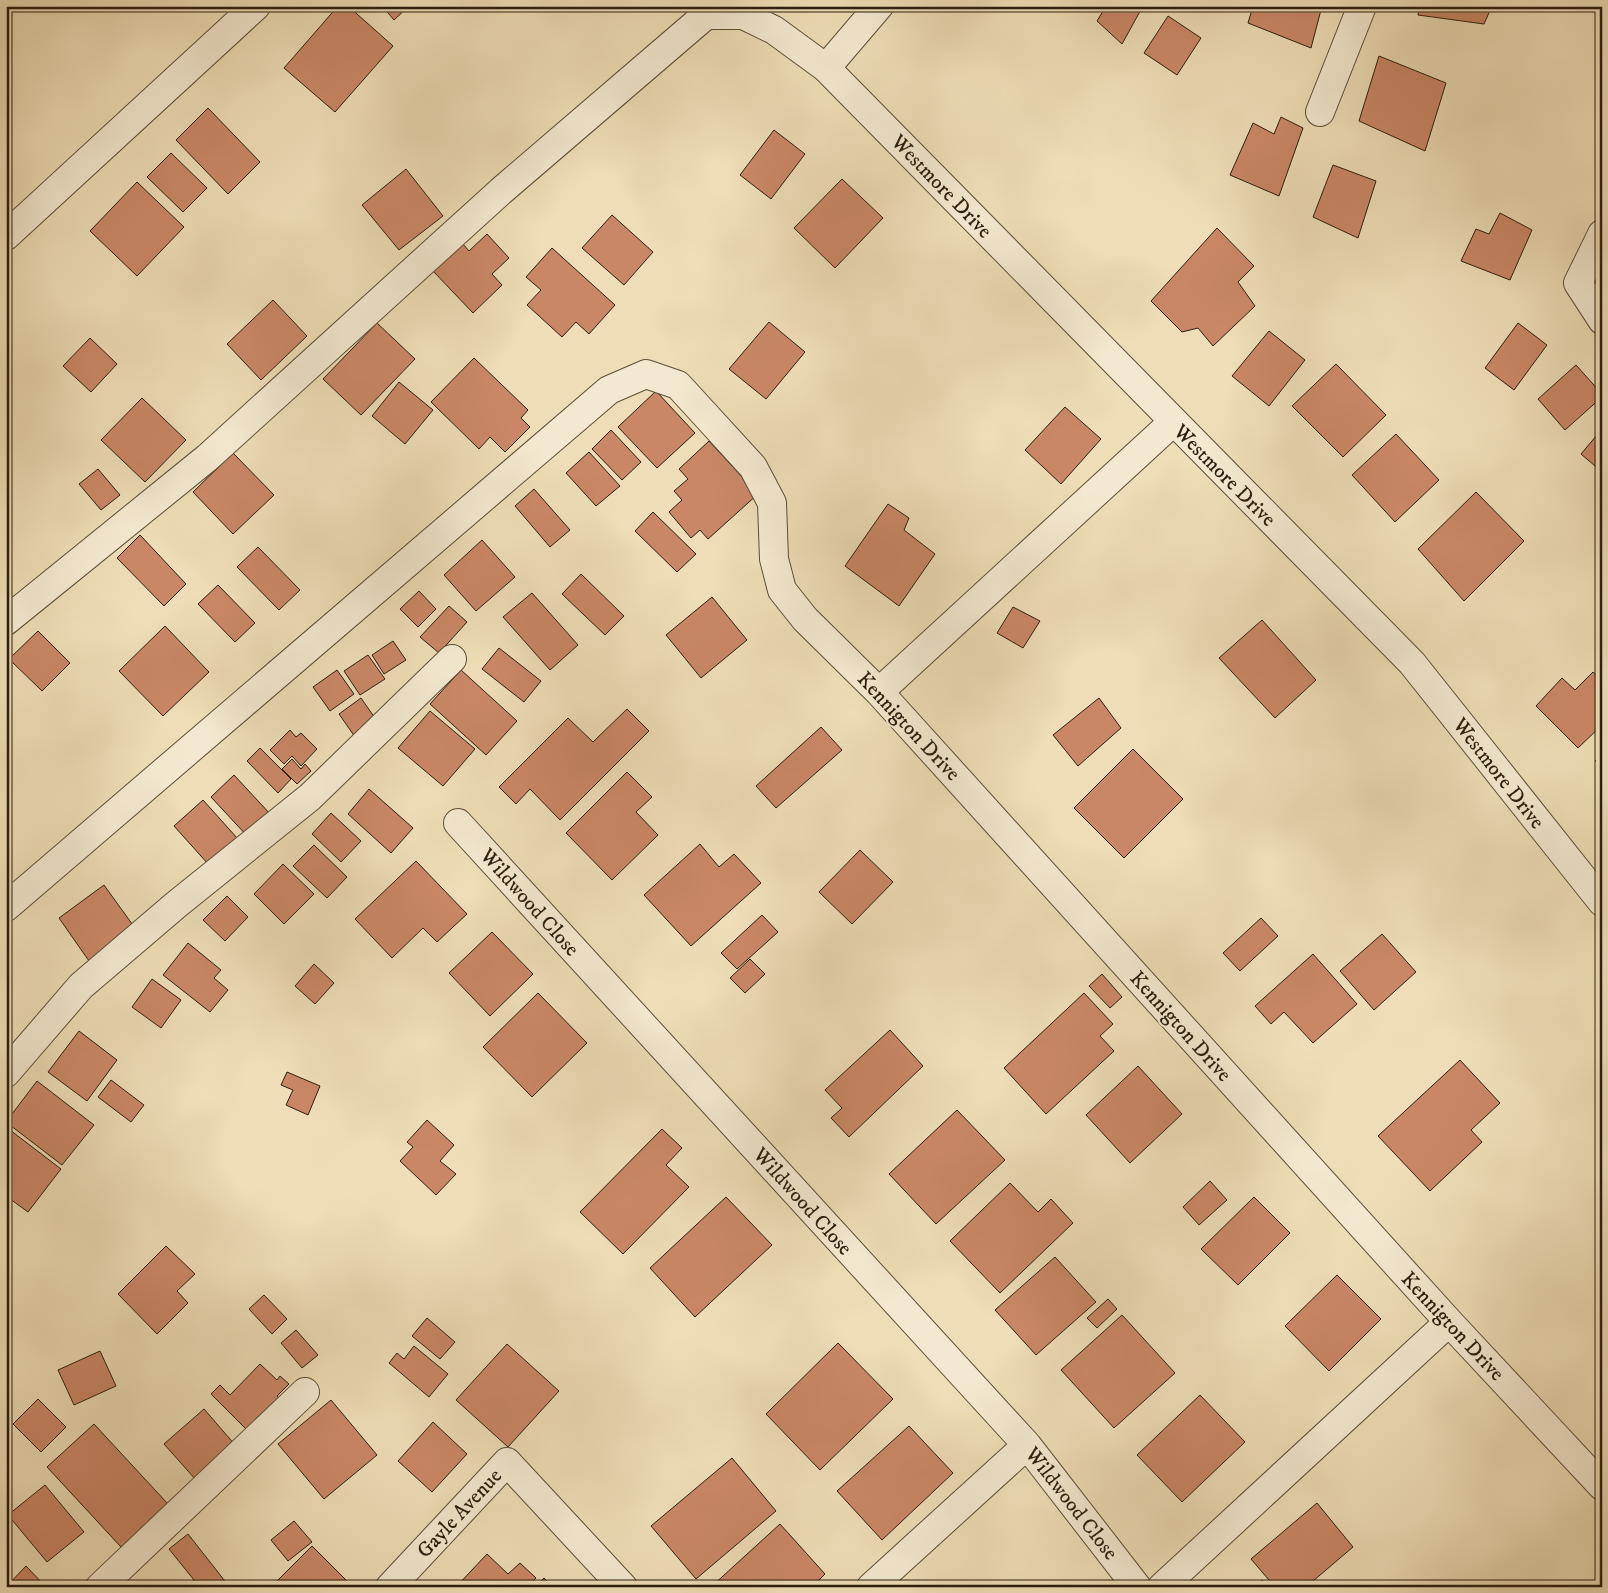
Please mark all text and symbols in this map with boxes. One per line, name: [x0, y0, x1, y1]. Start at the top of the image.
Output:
street label: Westmore Drive: [885, 129, 997, 244]
street label: Westmore Drive: [1167, 418, 1281, 533]
street label: Kennigton Drive: [851, 667, 966, 787]
street label: Westmore Drive: [1446, 712, 1550, 835]
street label: Wildwood Close: [473, 843, 585, 962]
street label: Kennigton Drive: [1124, 966, 1237, 1088]
street label: Wildwood Close: [746, 1142, 858, 1261]
street label: Kennigton Drive: [1395, 1267, 1510, 1387]
street label: Wildwood Close: [1018, 1441, 1124, 1566]
street label: Gayle Avenue: [412, 1463, 508, 1564]

